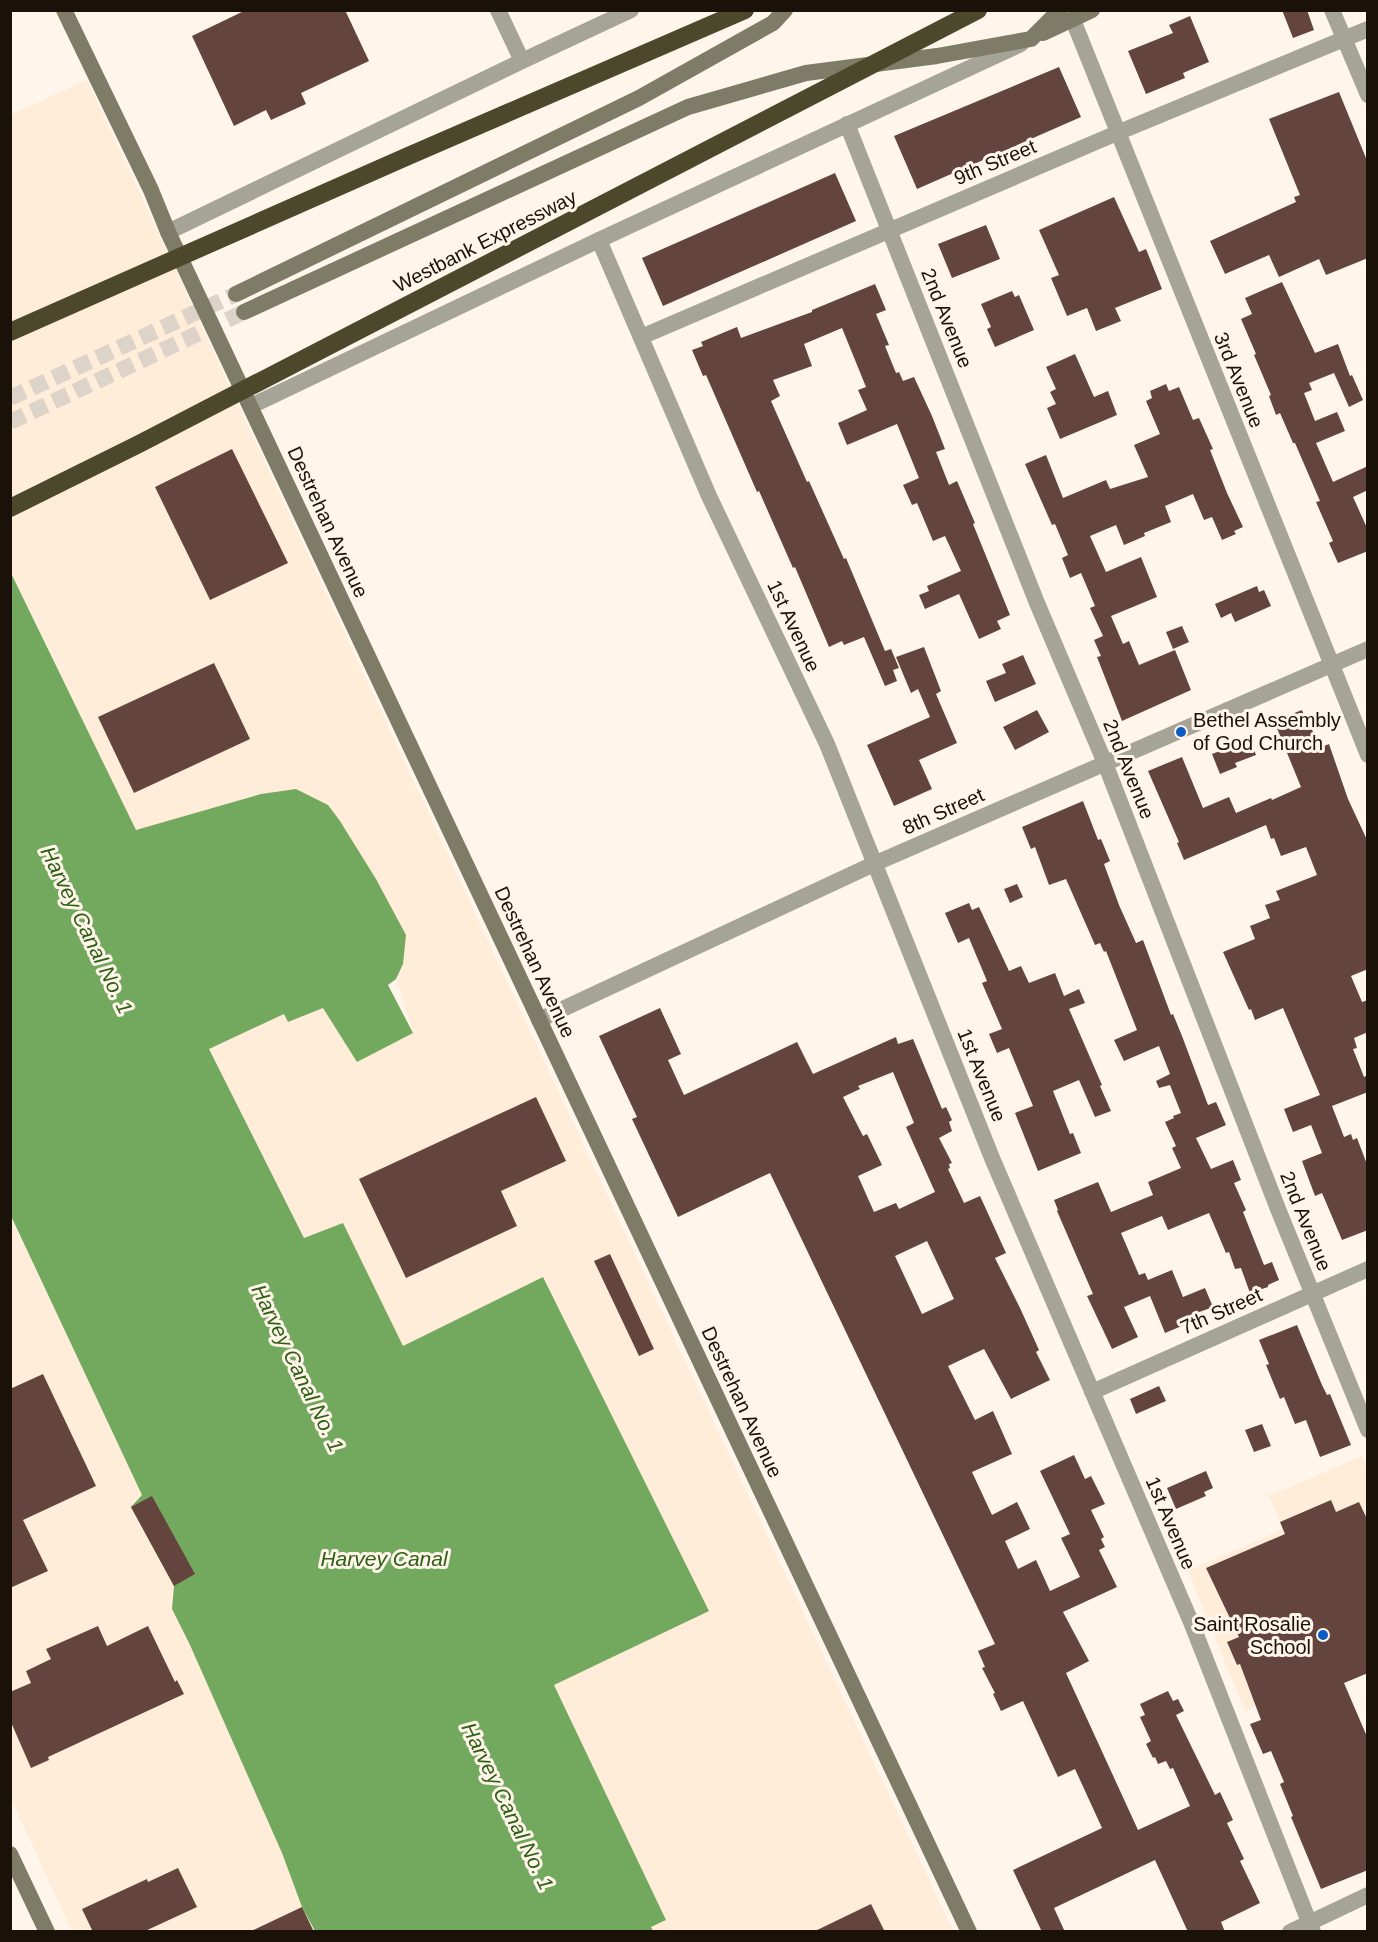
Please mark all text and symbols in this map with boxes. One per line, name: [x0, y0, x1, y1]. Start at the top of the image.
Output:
street label: 9th Street: [951, 135, 1040, 189]
street label: Westbank Expressway: [390, 185, 580, 297]
street label: 2nd Avenue: [917, 265, 977, 371]
street label: 3rd Avenue: [1210, 329, 1268, 431]
street label: Destrehan Avenue: [283, 443, 373, 601]
street label: 1st Avenue: [763, 577, 825, 675]
place label: Bethel Assembly of God Church: [1193, 709, 1341, 754]
street label: 2nd Avenue: [1099, 716, 1159, 822]
marker: Bethel Assembly of God Church: [1174, 725, 1188, 739]
street label: 8th Street: [899, 783, 987, 839]
water label: Harvey Canal No. 1: [36, 843, 138, 1017]
street label: Destrehan Avenue: [490, 883, 580, 1041]
street label: 1st Avenue: [953, 1025, 1011, 1125]
street label: 2nd Avenue: [1276, 1168, 1336, 1274]
water label: Harvey Canal No. 1: [247, 1281, 349, 1455]
street label: 7th Street: [1177, 1283, 1265, 1339]
street label: Destrehan Avenue: [697, 1323, 787, 1481]
street label: 1st Avenue: [1142, 1473, 1200, 1573]
water label: Harvey Canal: [320, 1547, 449, 1570]
place label: Saint Rosalie School: [1193, 1613, 1311, 1658]
marker: Saint Rosalie School: [1316, 1628, 1330, 1642]
water label: Harvey Canal No. 1: [457, 1719, 559, 1893]

